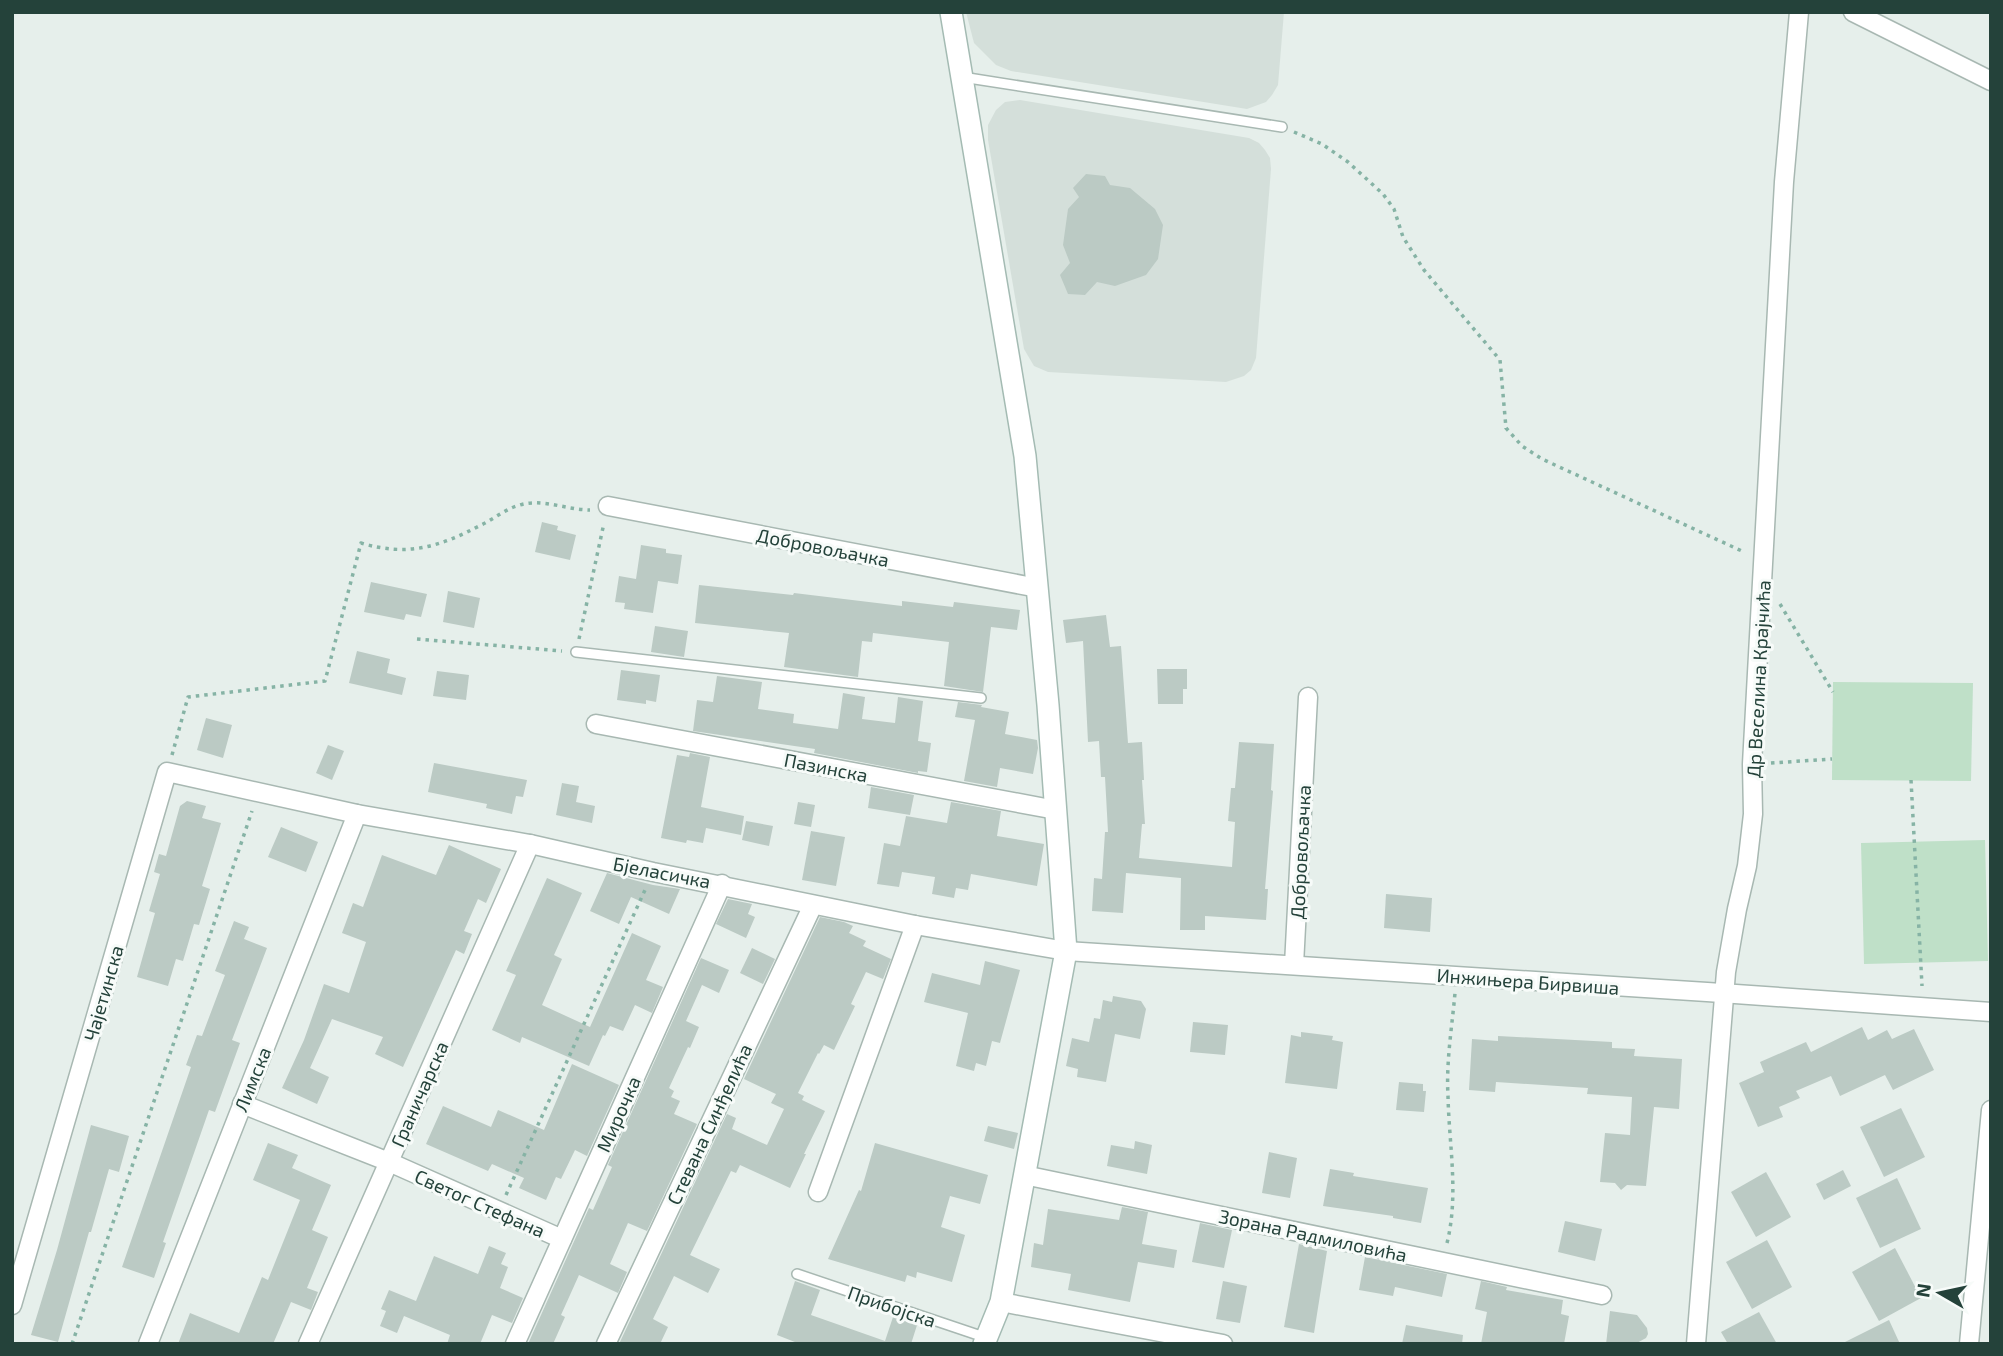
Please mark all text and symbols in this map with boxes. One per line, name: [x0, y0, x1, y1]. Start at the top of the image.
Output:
street label: Добровољачка: [755, 523, 891, 571]
street label: Др Веселина Крајчића: [1741, 579, 1775, 779]
street label: Пазинска: [782, 748, 870, 786]
street label: Добровољачка: [1285, 784, 1315, 920]
street label: Бјеласичка: [611, 851, 713, 893]
street label: Чајетинска: [78, 942, 128, 1044]
street label: Инжињера Бирвиша: [1436, 963, 1620, 999]
street label: Граничарска: [385, 1038, 453, 1150]
street label: Стевана Синђелића: [662, 1040, 757, 1209]
street label: Лимска: [229, 1043, 275, 1115]
street label: Мирочка: [591, 1073, 645, 1155]
street label: Светог Стефана: [411, 1164, 549, 1242]
street label: Зорана Радмиловића: [1217, 1204, 1409, 1266]
north arrow: [1905, 1258, 1975, 1328]
street label: Прибојска: [845, 1280, 939, 1332]
text: N: [1910, 1282, 1935, 1299]

